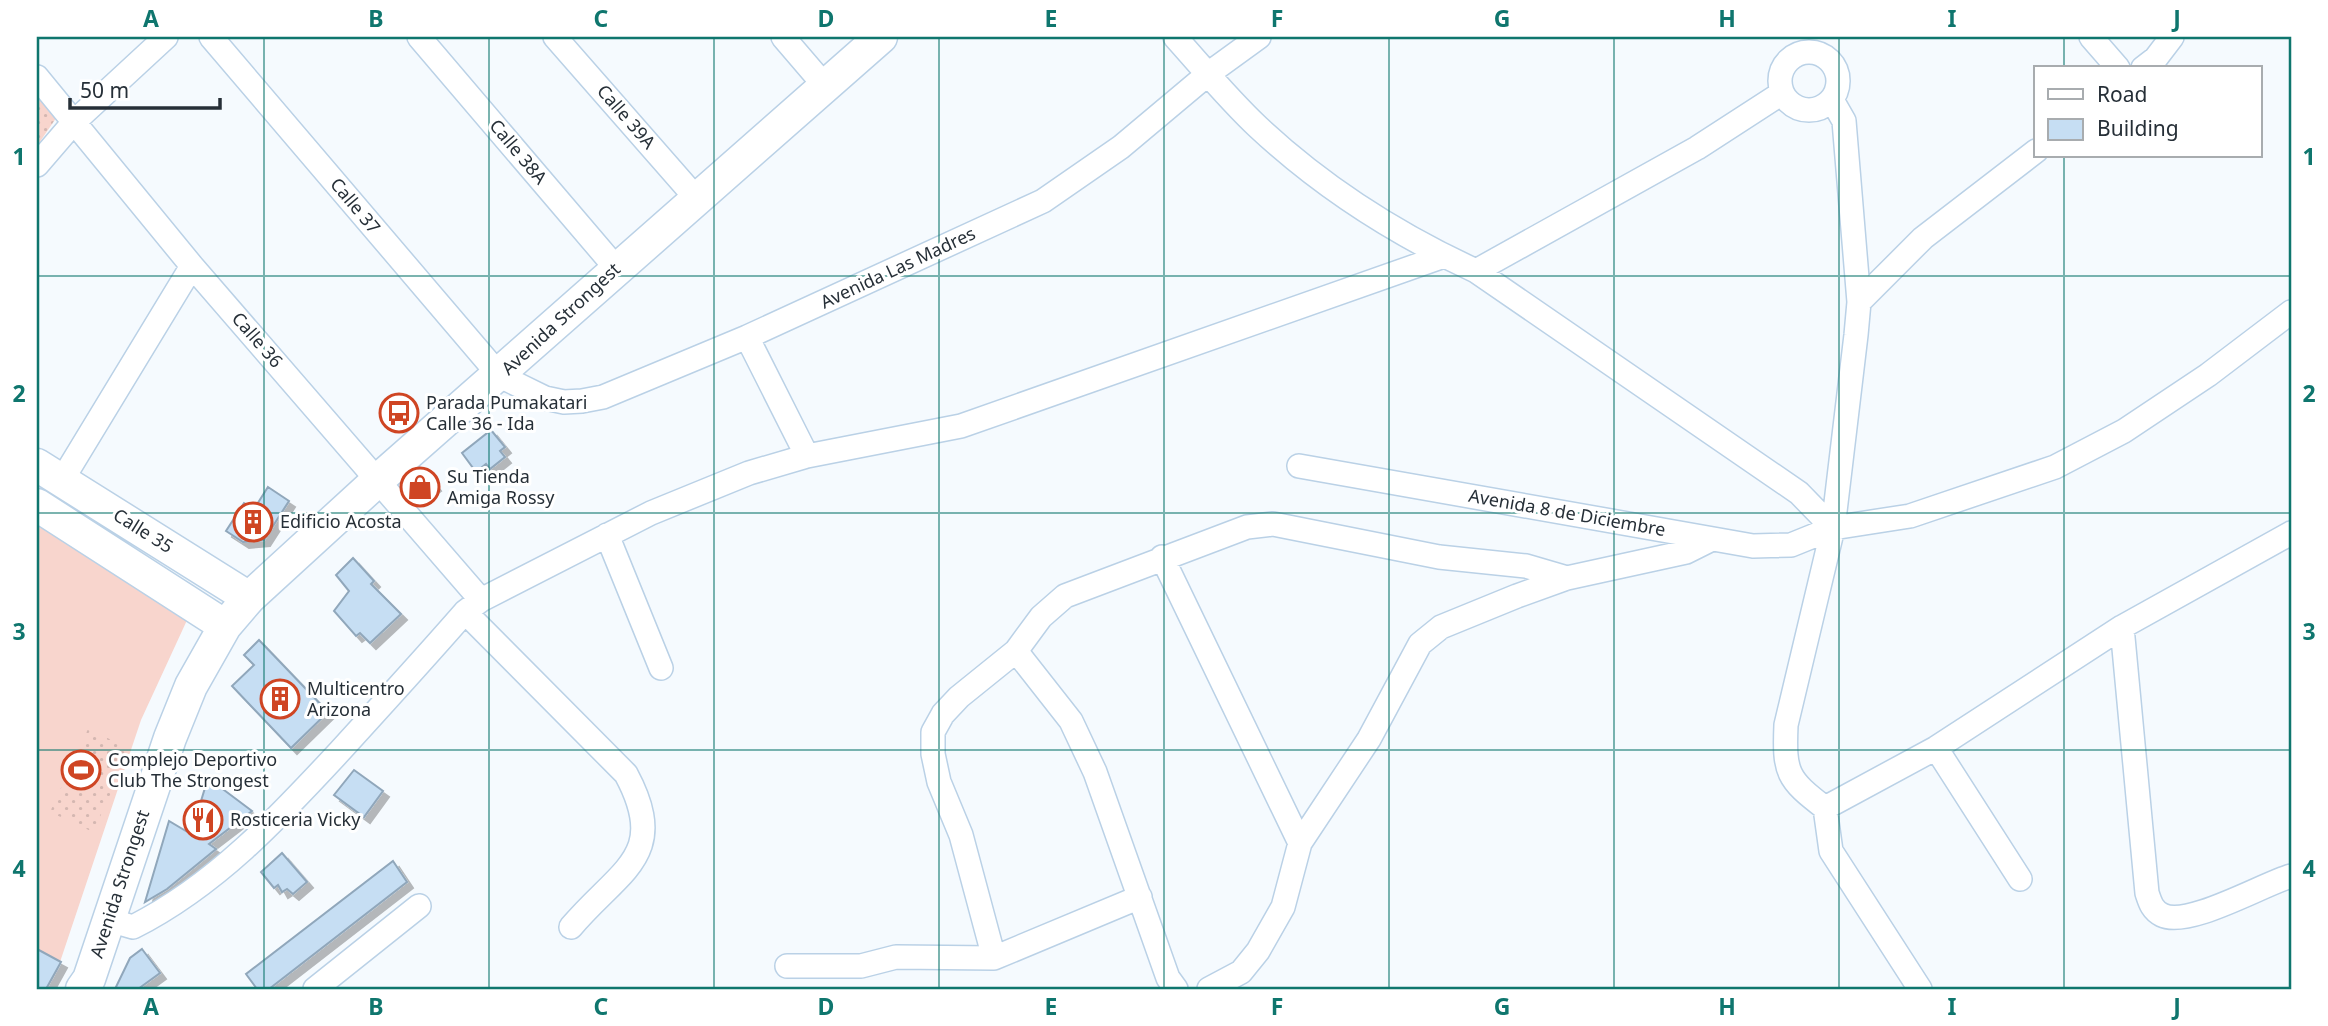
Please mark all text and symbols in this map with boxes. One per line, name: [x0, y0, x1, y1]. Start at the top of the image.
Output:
text: A: [143, 2, 159, 34]
text: B: [368, 2, 384, 34]
text: C: [594, 2, 609, 34]
text: D: [818, 2, 834, 34]
text: E: [1045, 2, 1057, 34]
text: F: [1271, 2, 1283, 34]
text: G: [1494, 2, 1510, 34]
text: H: [1718, 2, 1736, 34]
text: I: [1948, 2, 1957, 34]
text: J: [2171, 2, 2181, 34]
scale bar: [70, 66, 220, 110]
legend: [2034, 66, 2262, 158]
text: 50 m: [80, 76, 129, 104]
street label: Calle 39A: [592, 79, 662, 154]
text: Road: [2097, 80, 2147, 108]
street label: Calle 38A: [485, 114, 553, 189]
text: Building: [2097, 114, 2179, 142]
text: 1: [12, 140, 26, 172]
text: 1: [2302, 140, 2316, 172]
street label: Calle 37: [325, 172, 386, 238]
street label: Avenida Las Madres: [816, 221, 979, 314]
street label: Avenida Strongest: [496, 257, 625, 380]
street label: Calle 36: [227, 306, 289, 372]
text: 2: [12, 377, 26, 409]
text: 2: [2302, 377, 2316, 409]
place label: Parada Pumakatari Calle 36 - Ida: [426, 390, 587, 435]
bus stop icon: Parada Pumakatari Calle 36 - Ida: [378, 392, 420, 434]
place label: Su Tienda Amiga Rossy: [447, 464, 555, 509]
shop icon: Su Tienda Amiga Rossy: [399, 466, 441, 508]
street label: Avenida 8 de Diciembre: [1467, 483, 1668, 541]
building icon: Edificio Acosta: [232, 501, 274, 543]
street label: Calle 35: [109, 502, 178, 558]
place label: Edificio Acosta: [280, 509, 402, 533]
text: 3: [12, 615, 26, 647]
text: 3: [2302, 615, 2316, 647]
place label: Multicentro Arizona: [307, 676, 405, 721]
building icon: Multicentro Arizona: [259, 678, 301, 720]
place label: Complejo Deportivo Club The Strongest: [108, 747, 277, 792]
sports icon: Complejo Deportivo Club The Strongest: [60, 749, 102, 791]
restaurant icon: Rosticeria Vicky: [182, 799, 224, 841]
street label: Avenida Strongest: [84, 806, 154, 961]
place label: Rosticeria Vicky: [230, 807, 361, 831]
text: 4: [12, 852, 26, 884]
text: 4: [2302, 852, 2316, 884]
text: A: [143, 990, 159, 1022]
text: B: [368, 990, 384, 1022]
text: C: [594, 990, 609, 1022]
text: D: [818, 990, 834, 1022]
text: E: [1045, 990, 1057, 1022]
text: F: [1271, 990, 1283, 1022]
text: G: [1494, 990, 1510, 1022]
text: H: [1718, 990, 1736, 1022]
text: I: [1948, 990, 1957, 1022]
text: J: [2171, 990, 2181, 1022]

